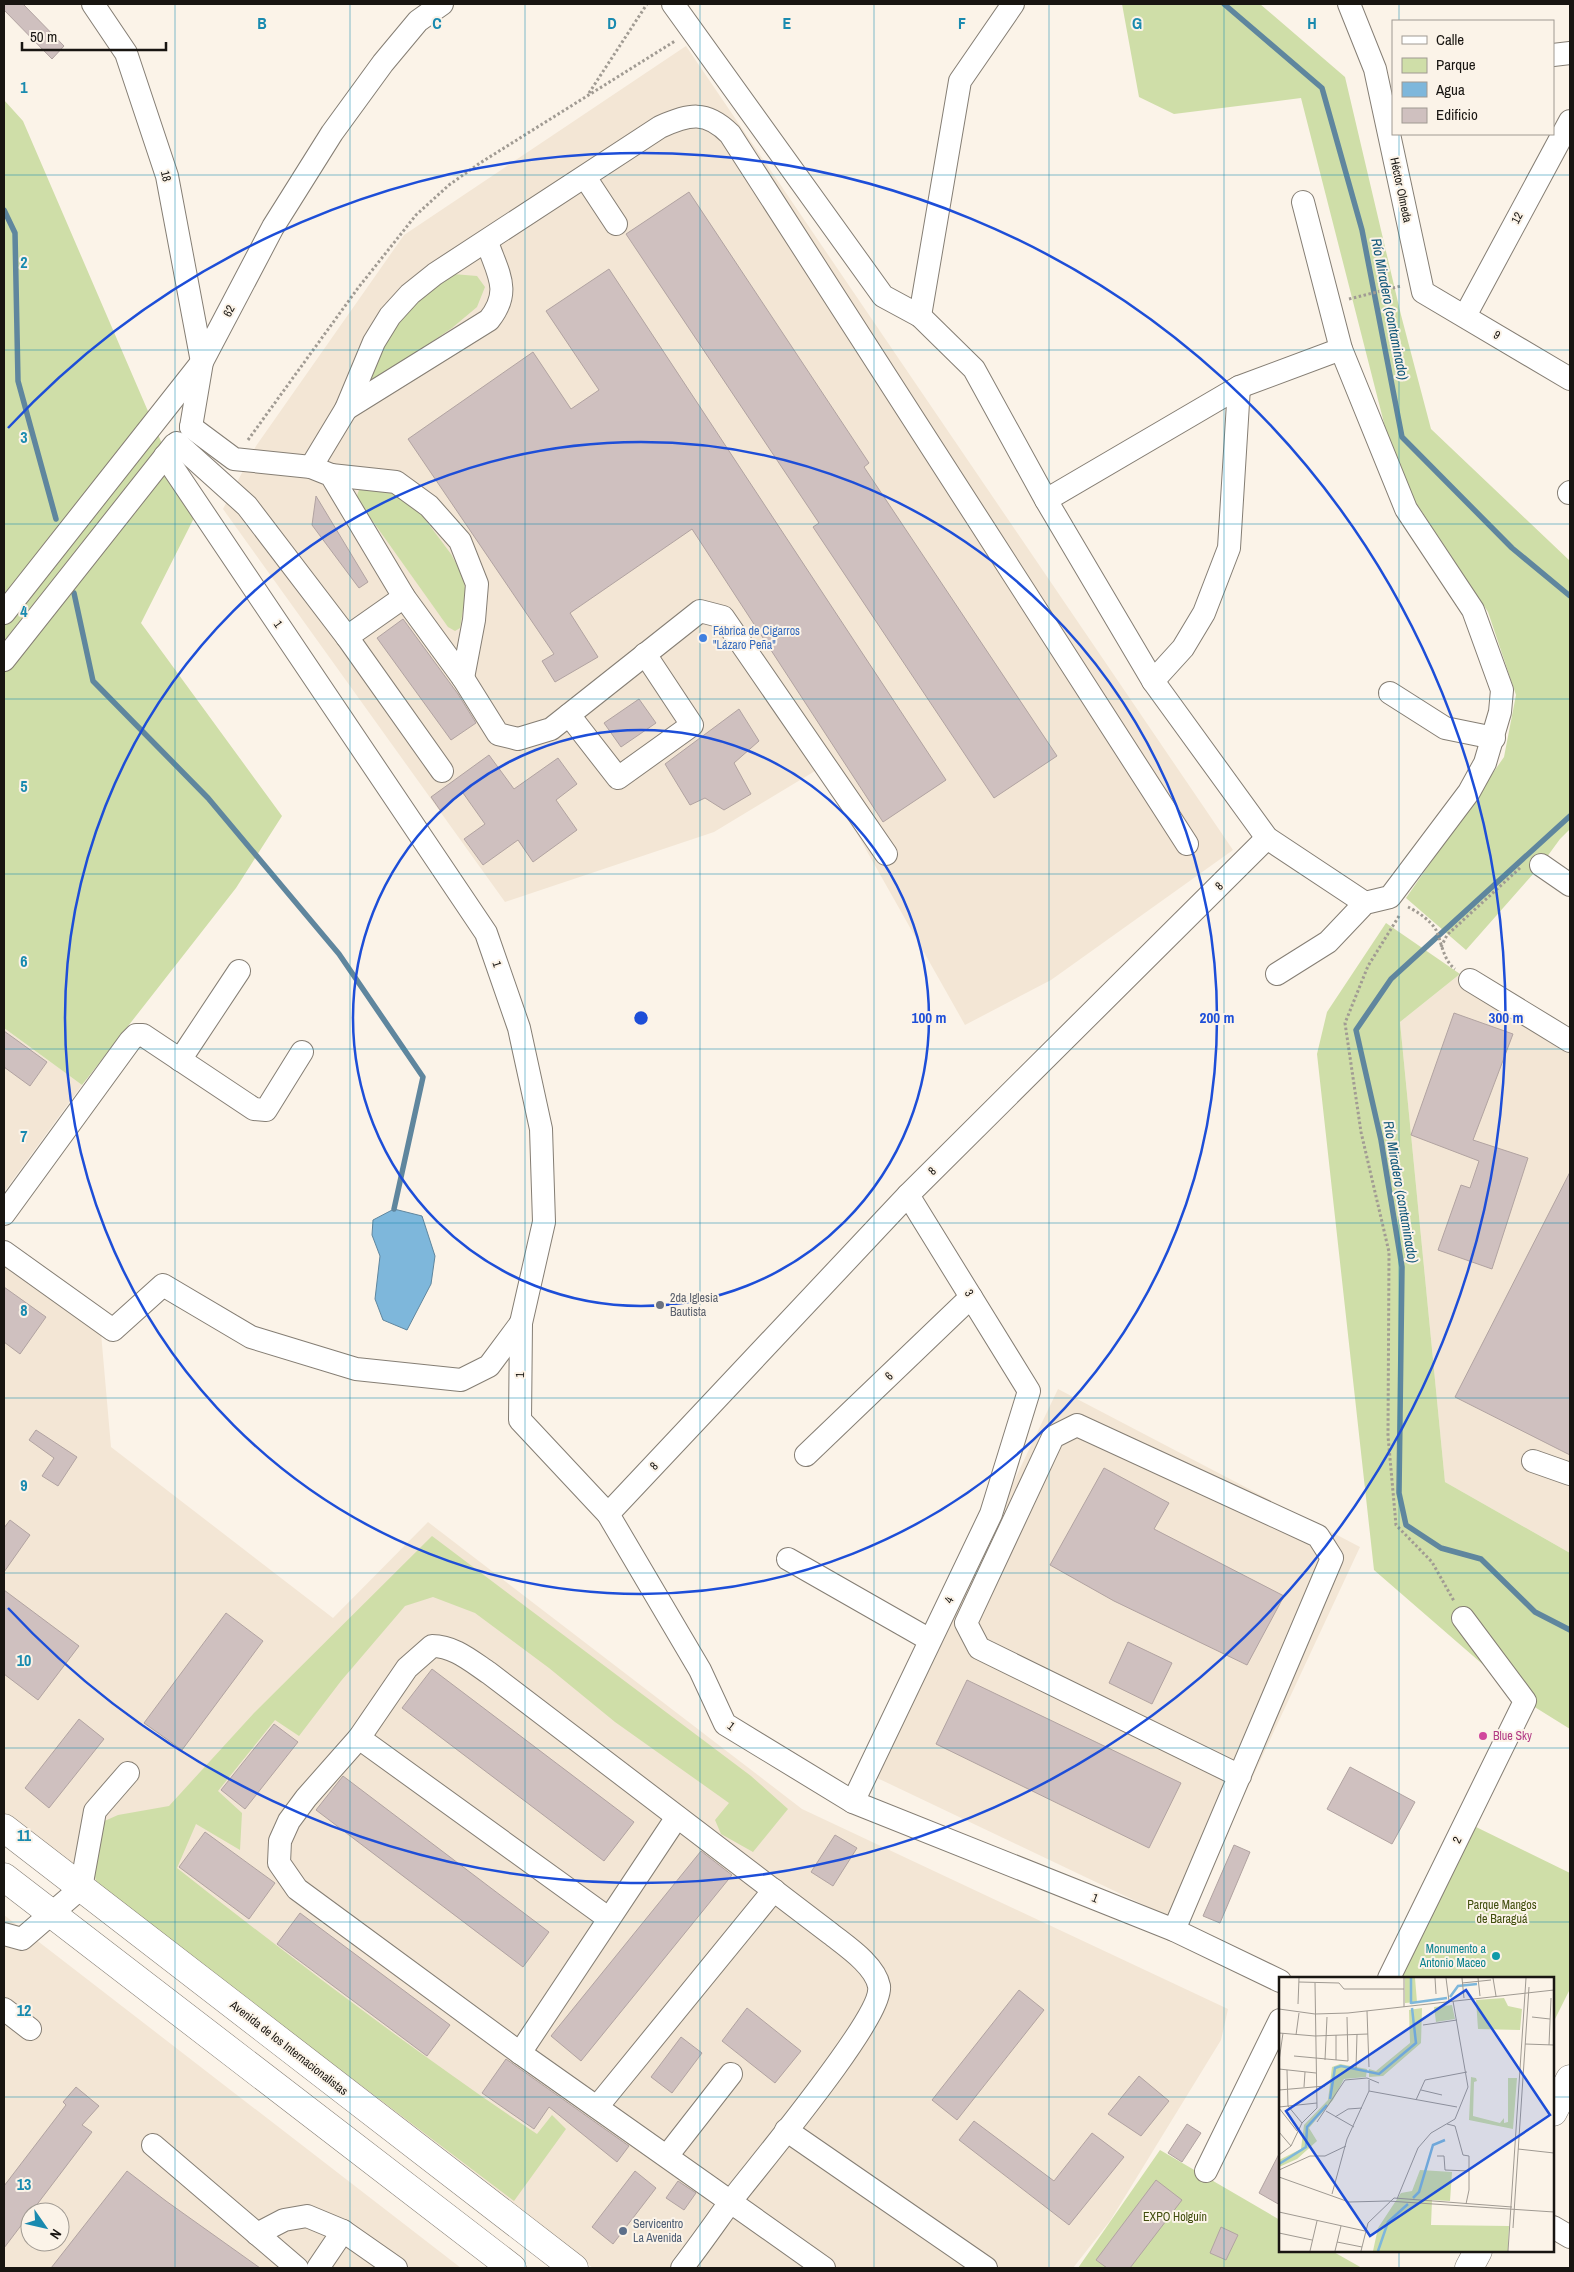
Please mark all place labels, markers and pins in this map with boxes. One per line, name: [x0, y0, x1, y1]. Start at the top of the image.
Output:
place label: Fábrica de Cigarros "Lázaro Peña": [713, 623, 800, 653]
marker: Fábrica de Cigarros "Lázaro Peña": [697, 632, 709, 644]
centre of rings: [632, 1009, 650, 1027]
place label: 2da Iglesia Bautista: [670, 1290, 719, 1320]
marker: 2da Iglesia Bautista: [654, 1299, 666, 1311]
place label: Blue Sky: [1493, 1728, 1532, 1744]
marker: Blue Sky: [1477, 1730, 1489, 1742]
place label: Monumento a Antonio Maceo: [1419, 1941, 1487, 1971]
marker: Monumento a Antonio Maceo: [1490, 1950, 1502, 1962]
place label: Servicentro La Avenida: [633, 2216, 683, 2246]
marker: Servicentro La Avenida: [617, 2225, 629, 2237]

